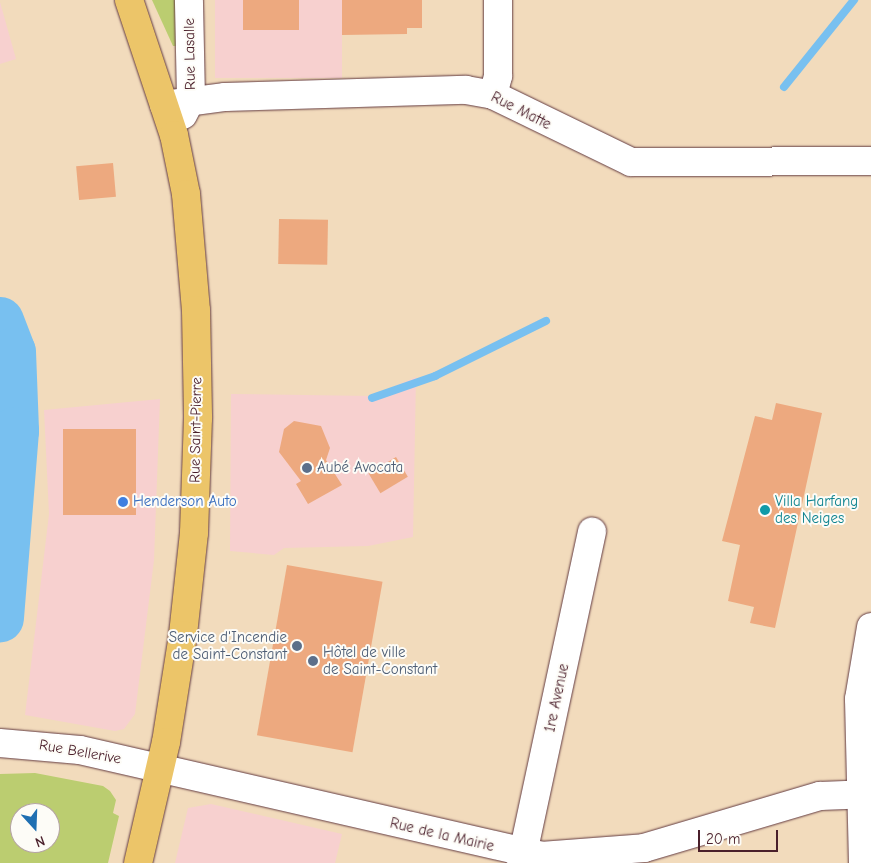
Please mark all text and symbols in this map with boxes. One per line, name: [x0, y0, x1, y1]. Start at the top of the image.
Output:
street label: Rue Lasalle: [180, 18, 200, 90]
street label: Rue Matte: [488, 88, 554, 134]
street label: Rue Saint-Pierre: [186, 377, 206, 483]
place label: Aubé Avocata: [317, 459, 403, 477]
marker: Aubé Avocata: [301, 462, 313, 474]
place label: Villa Harfang des Neiges: [775, 492, 858, 527]
place label: Henderson Auto: [133, 493, 237, 511]
marker: Henderson Auto: [117, 496, 129, 508]
marker: Villa Harfang des Neiges: [759, 504, 771, 516]
place label: Service d'Incendie de Saint-Constant: [169, 628, 287, 663]
marker: Service d'Incendie de Saint-Constant: [291, 640, 303, 652]
place label: Hôtel de ville de Saint-Constant: [323, 643, 437, 678]
marker: Hôtel de ville de Saint-Constant: [307, 655, 319, 667]
street label: 1re Avenue: [541, 662, 573, 734]
street label: Rue Bellerive: [38, 736, 122, 768]
north arrow: [10, 803, 60, 853]
street label: Rue de la Mairie: [388, 814, 496, 856]
scale bar: [701, 820, 781, 852]
text: 20 m: [706, 830, 740, 848]
text: N: [33, 832, 47, 851]

